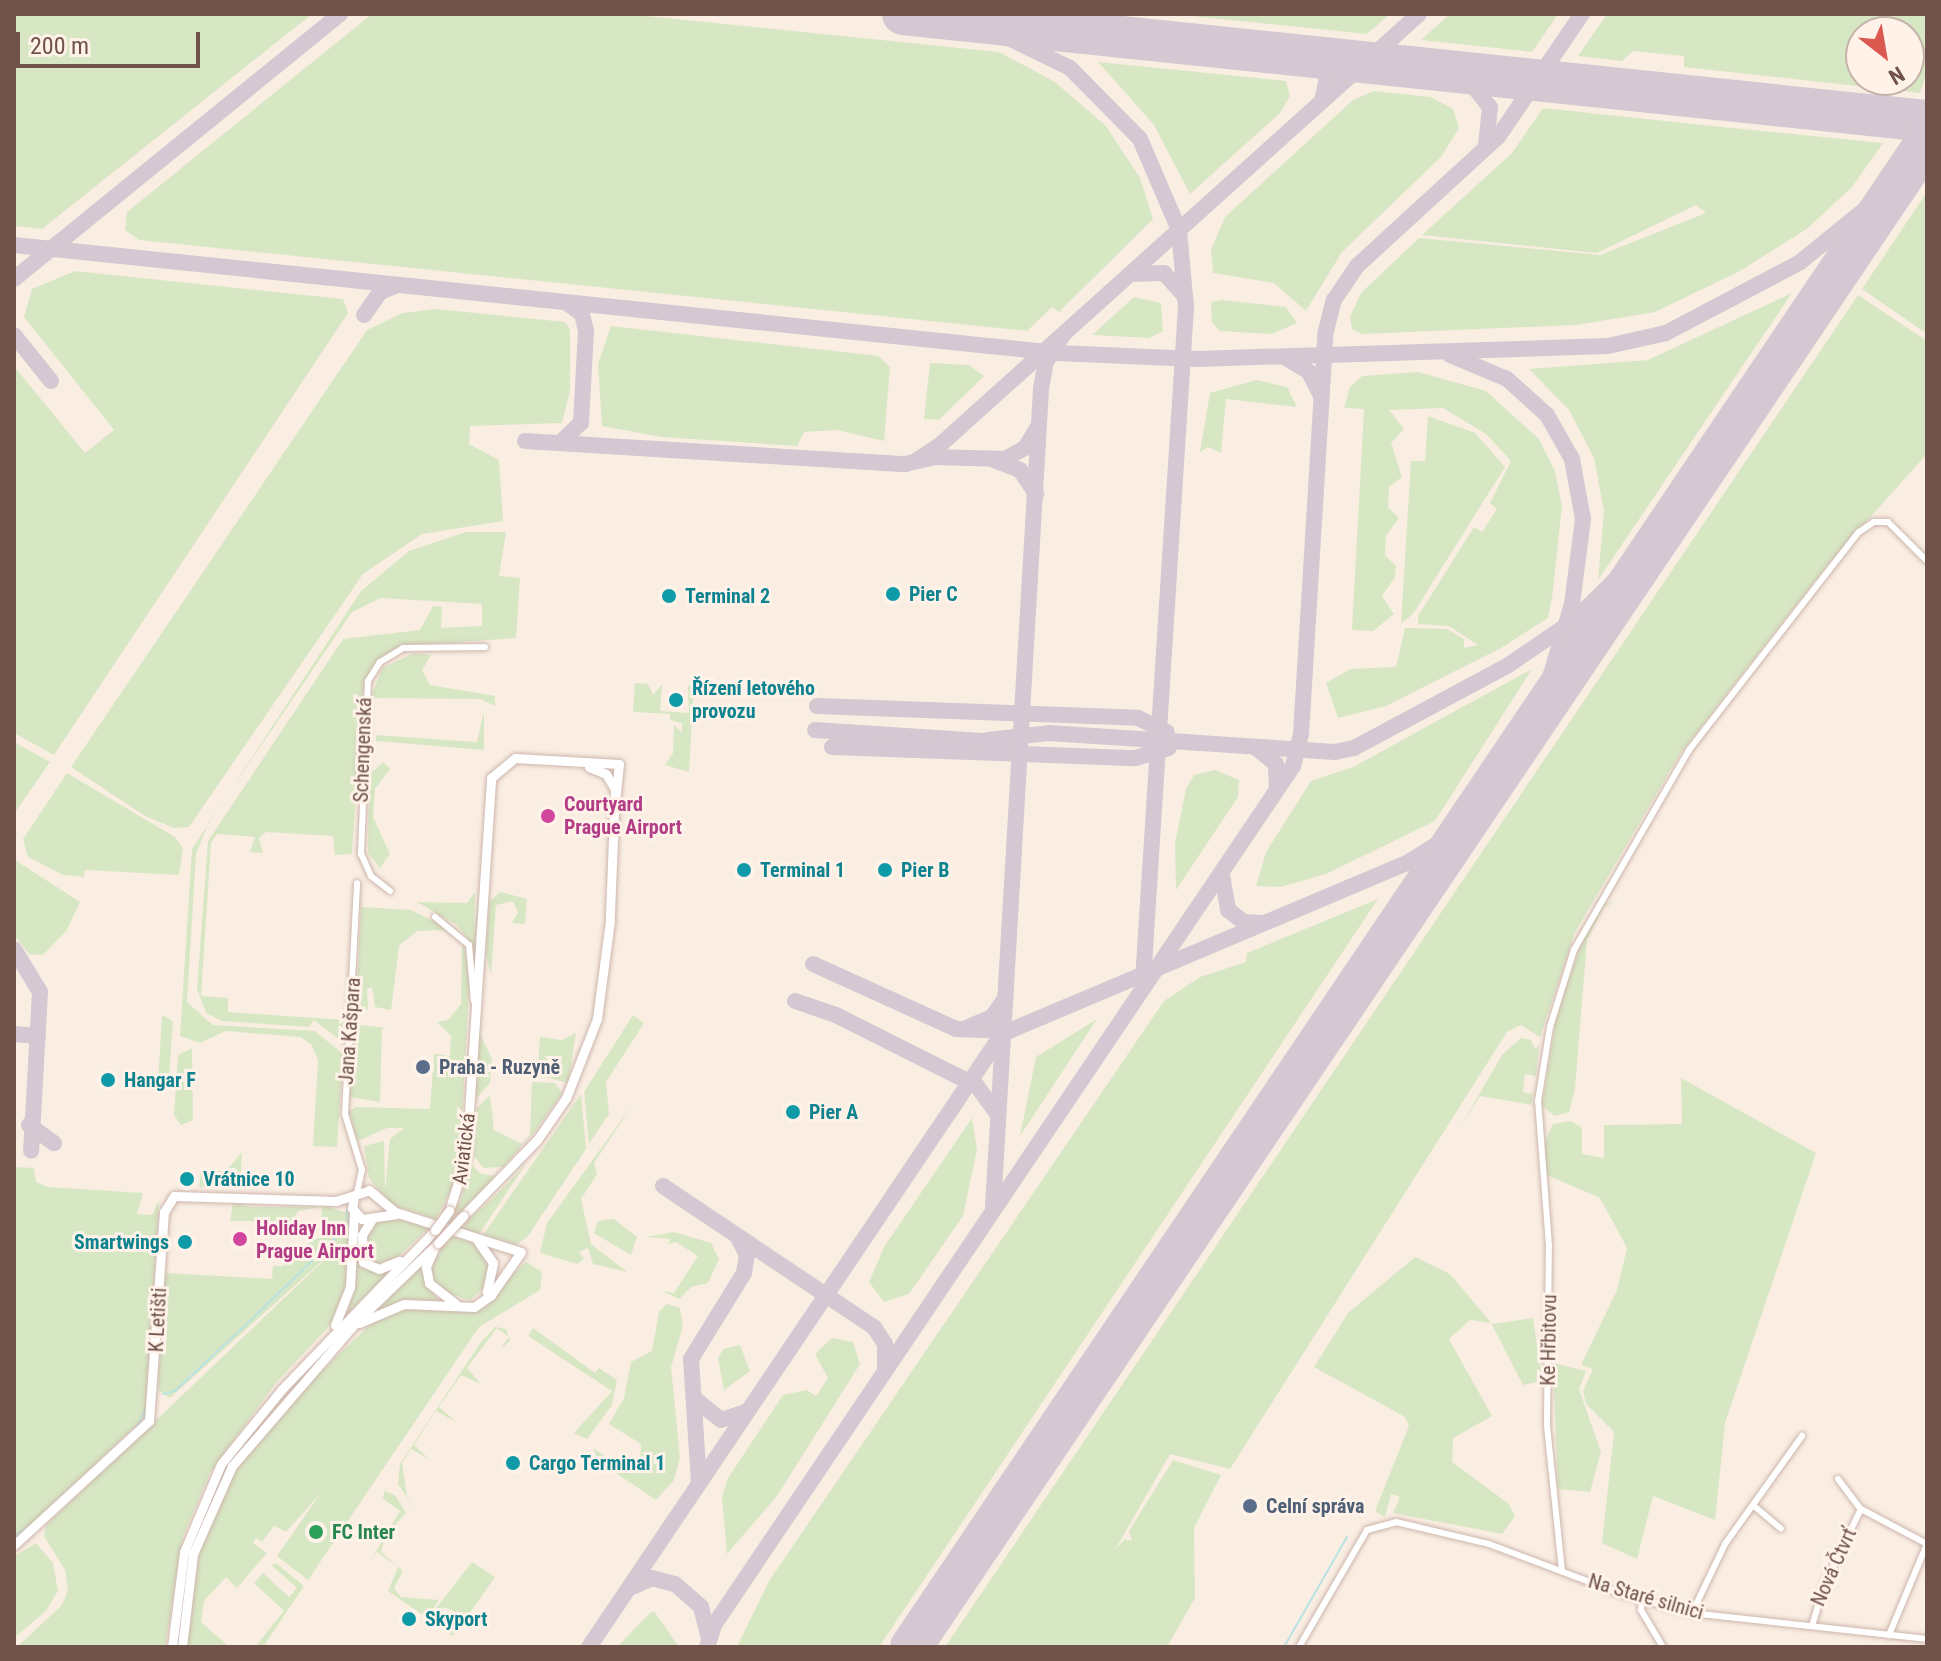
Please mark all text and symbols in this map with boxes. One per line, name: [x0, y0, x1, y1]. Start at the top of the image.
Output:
scale bar: [20, 16, 204, 66]
north arrow: [1845, 16, 1925, 96]
text: 200 m: [30, 32, 89, 60]
text: N: [1884, 61, 1909, 89]
place label: Pier C: [909, 582, 958, 606]
place label: Terminal 2: [685, 584, 770, 608]
marker: Pier C: [884, 585, 902, 603]
marker: Terminal 2: [660, 587, 678, 605]
place label: Řízení letového provozu: [692, 676, 815, 723]
marker: Řízení letového provozu: [667, 691, 685, 709]
street label: Schengenská: [349, 697, 377, 803]
place label: Courtyard Prague Airport: [564, 792, 682, 839]
marker: Courtyard Prague Airport: [539, 807, 557, 825]
place label: Terminal 1: [760, 858, 845, 882]
place label: Pier B: [901, 858, 949, 882]
marker: Terminal 1: [735, 861, 753, 879]
marker: Pier B: [876, 861, 894, 879]
street label: Jana Kašpara: [334, 977, 366, 1085]
place label: Praha - Ruzyně: [439, 1055, 560, 1079]
marker: Praha - Ruzyně: [414, 1058, 432, 1076]
place label: Hangar F: [124, 1068, 196, 1092]
marker: Hangar F: [99, 1071, 117, 1089]
place label: Pier A: [809, 1100, 858, 1124]
marker: Pier A: [784, 1103, 802, 1121]
street label: Aviatická: [448, 1112, 480, 1186]
place label: Vrátnice 10: [203, 1167, 295, 1191]
marker: Vrátnice 10: [178, 1170, 196, 1188]
place label: Holiday Inn Prague Airport: [256, 1216, 374, 1263]
place label: Smartwings: [74, 1230, 169, 1254]
marker: Holiday Inn Prague Airport: [231, 1230, 249, 1248]
marker: Smartwings: [176, 1233, 194, 1251]
street label: K Letišti: [144, 1287, 172, 1353]
street label: Ke Hřbitovu: [1536, 1294, 1562, 1386]
place label: Cargo Terminal 1: [529, 1451, 666, 1475]
marker: Cargo Terminal 1: [504, 1454, 522, 1472]
place label: Celní správa: [1266, 1494, 1365, 1518]
marker: Celní správa: [1241, 1497, 1259, 1515]
place label: FC Inter: [332, 1520, 395, 1544]
marker: FC Inter: [307, 1523, 325, 1541]
street label: Nová Čtvrť: [1806, 1524, 1862, 1610]
street label: Na Staré silnici: [1586, 1569, 1706, 1625]
place label: Skyport: [425, 1607, 487, 1631]
marker: Skyport: [400, 1610, 418, 1628]

